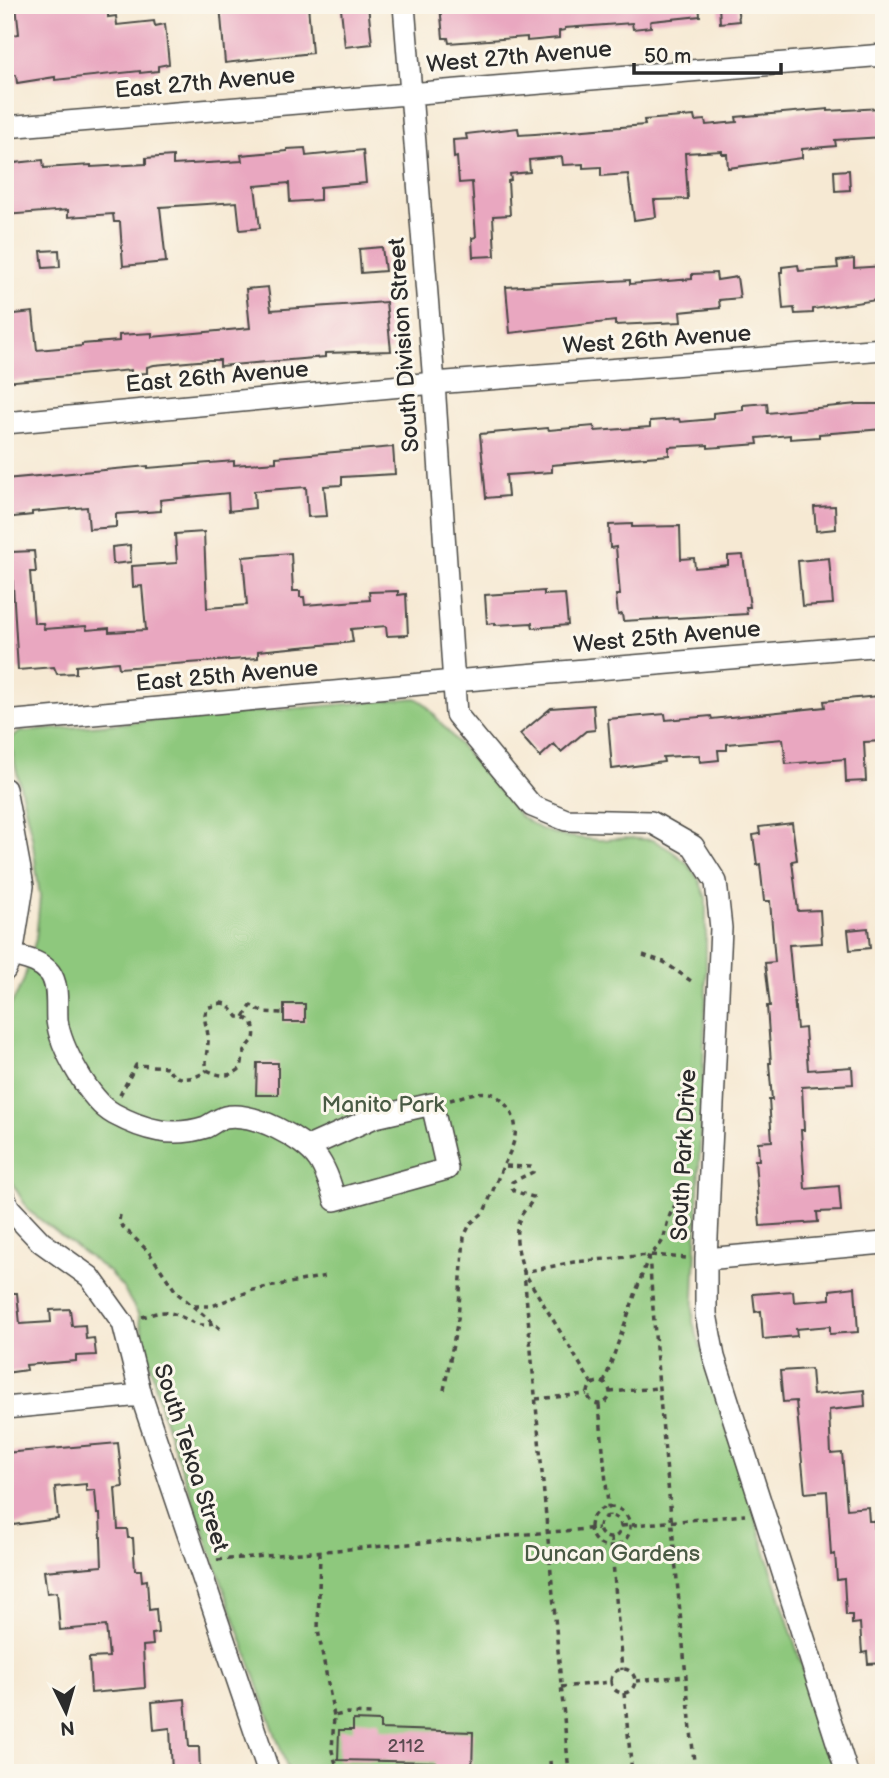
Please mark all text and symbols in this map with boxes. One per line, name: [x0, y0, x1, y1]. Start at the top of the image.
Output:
scale bar: [634, 32, 780, 76]
street label: West 27th Avenue: [425, 35, 613, 79]
text: 50 m: [644, 44, 691, 69]
street label: East 27th Avenue: [114, 61, 296, 105]
street label: South Division Street: [383, 237, 425, 453]
street label: West 26th Avenue: [562, 319, 752, 361]
street label: East 26th Avenue: [124, 355, 310, 399]
street label: West 25th Avenue: [572, 615, 762, 659]
street label: East 25th Avenue: [135, 654, 319, 698]
street label: South Park Drive: [666, 1068, 702, 1242]
park label: Manito Park: [321, 1091, 445, 1119]
street label: South Tekoa Street: [147, 1361, 235, 1555]
park label: Duncan Gardens: [524, 1540, 700, 1568]
north arrow: [32, 1676, 102, 1746]
text: N: [59, 1715, 75, 1740]
house number: 2112: [388, 1735, 425, 1758]

